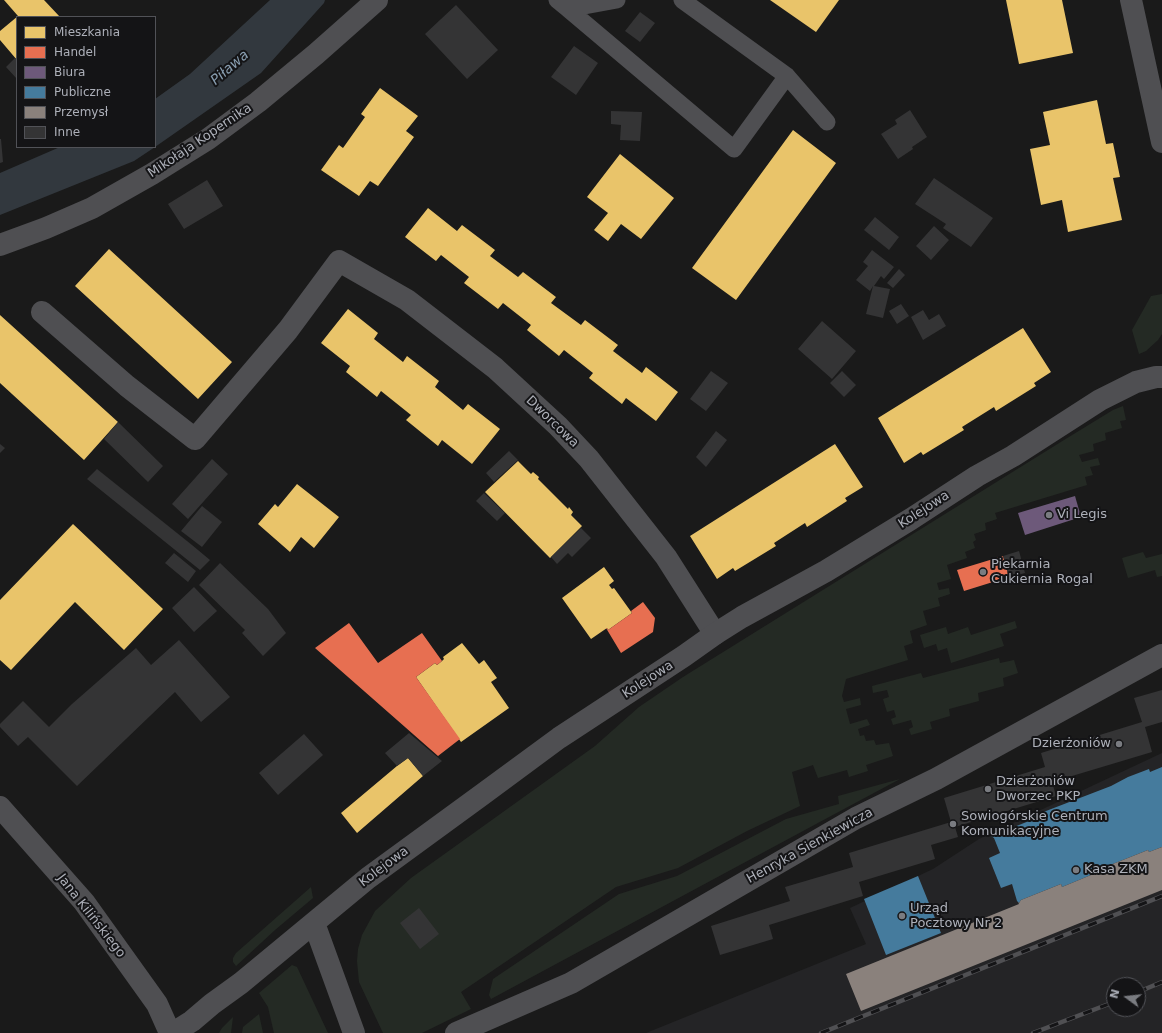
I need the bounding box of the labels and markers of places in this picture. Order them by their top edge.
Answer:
place label: Vi Legis [1057,507,1107,523]
marker: Vi Legis [1044,510,1054,520]
place label: Piekarnia Cukiernia Rogal [991,557,1093,588]
marker: Piekarnia Cukiernia Rogal [978,567,988,577]
place label: Dzierżoniów [1032,736,1111,752]
marker: Dzierżoniów [1114,739,1124,749]
place label: Dzierżoniów Dworzec PKP [996,774,1080,805]
marker: Dzierżoniów Dworzec PKP [983,784,993,794]
place label: Sowiogórskie Centrum Komunikacyjne [961,809,1108,840]
marker: Sowiogórskie Centrum Komunikacyjne [948,819,958,829]
place label: Kasa ZKM [1084,862,1148,878]
marker: Kasa ZKM [1071,865,1081,875]
place label: Urząd Pocztowy Nr 2 [910,901,1002,932]
marker: Urząd Pocztowy Nr 2 [897,911,907,921]

